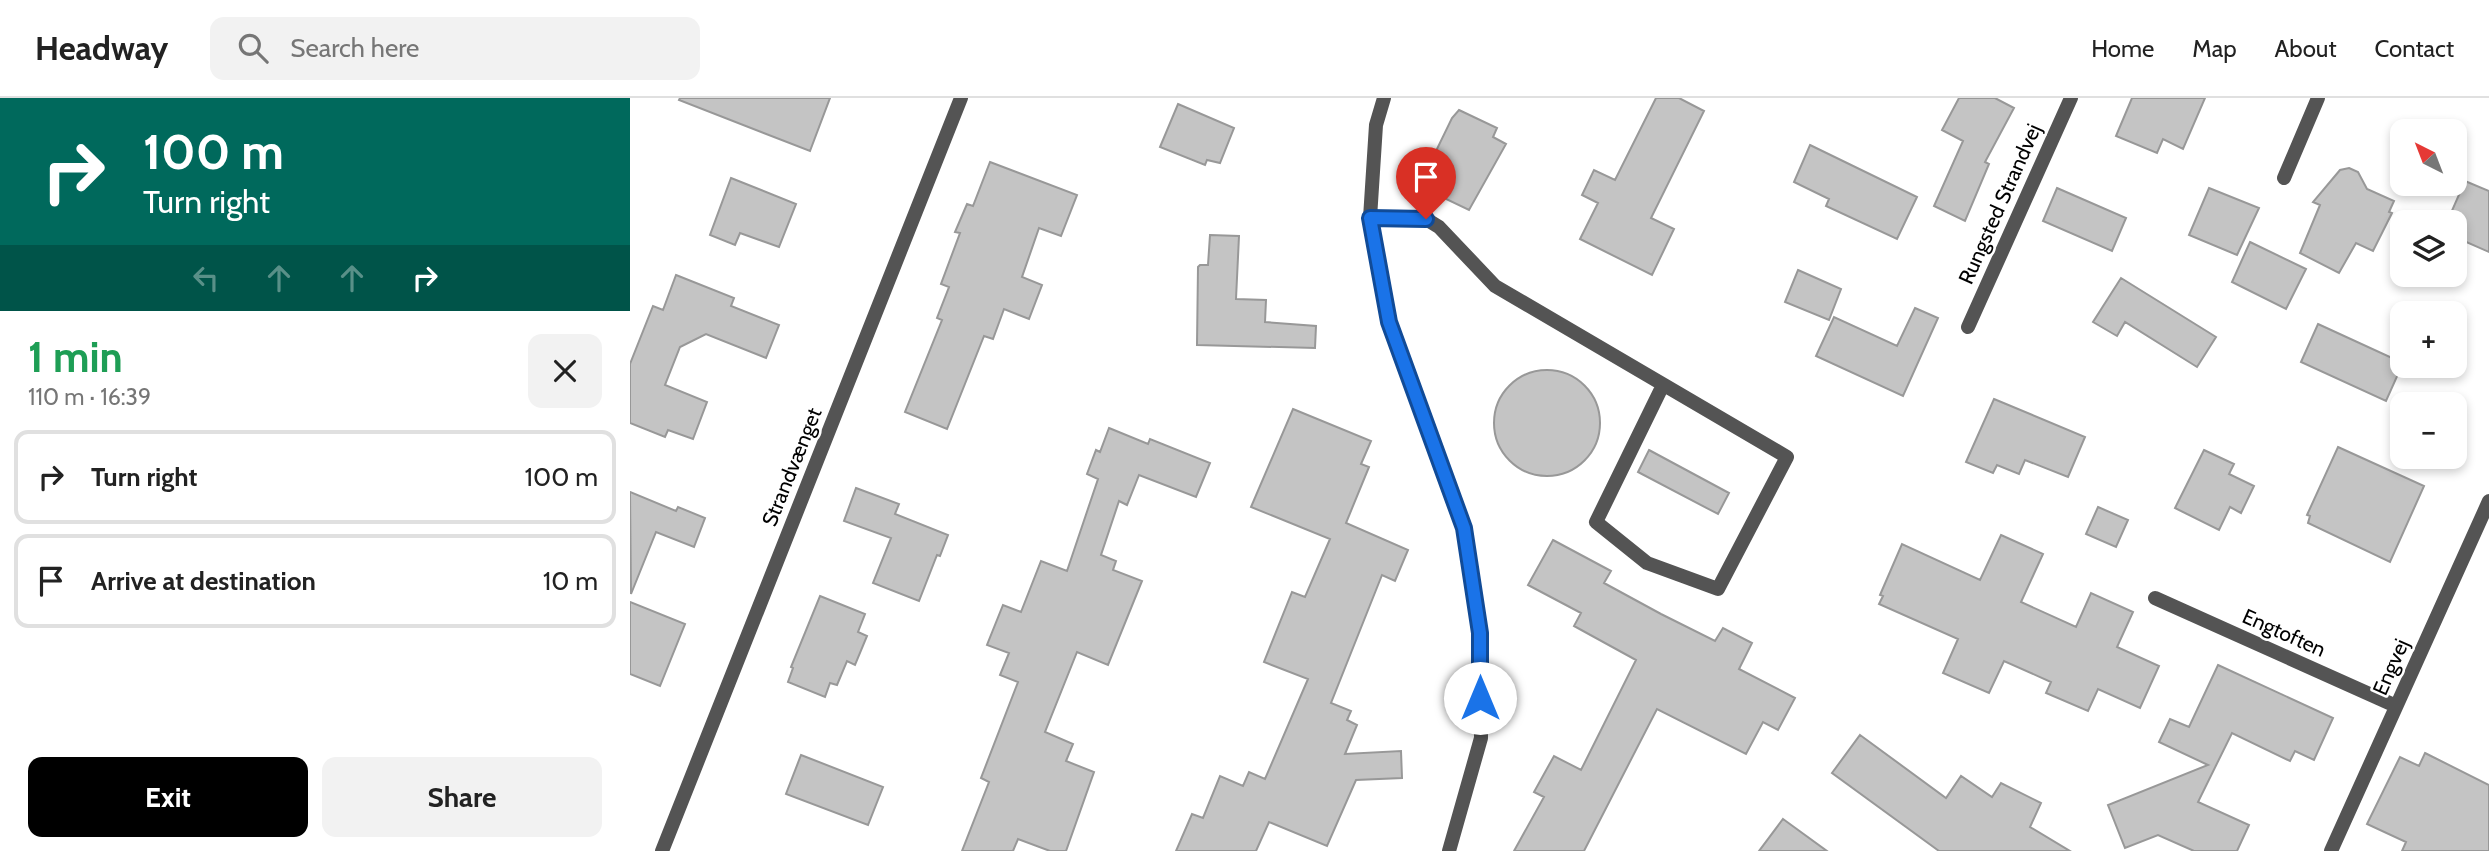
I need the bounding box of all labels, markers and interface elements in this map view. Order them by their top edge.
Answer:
search box [210,17,700,80]
text: Headway [35,28,168,68]
icon: search [234,29,272,67]
text: Search here [290,32,419,64]
text: Home [2091,34,2154,63]
text: Map [2192,34,2237,63]
text: About [2275,34,2337,63]
text: Contact [2375,34,2454,63]
north arrow [2390,119,2468,196]
map controls [2390,119,2467,469]
street label: Rungsted Strandvej [1953,120,2047,288]
text: 100 m [143,122,284,181]
icon: right [28,126,119,217]
pin [1396,147,1456,219]
icon: arrive [1407,158,1445,196]
text: Turn right [143,182,270,221]
button: layers [2390,210,2467,287]
icon: left [187,259,225,297]
icon: ahead [260,259,298,297]
icon: ahead [333,259,371,297]
icon: right [406,259,444,297]
button: + [2390,301,2467,378]
text: 1 min [28,331,123,383]
button: close [528,334,602,408]
text: 110 m · 16:39 [28,383,151,411]
button: − [2390,392,2467,469]
street label: Strandvænget [756,404,827,530]
icon: right [32,458,70,496]
text: Turn right [91,461,197,493]
text: 100 m [525,461,598,493]
icon: arrive [32,562,70,600]
text: Arrive at destination [91,565,316,597]
text: 10 m [543,565,598,597]
street label: Engtoften [2239,603,2330,662]
street label: Engvej [2367,635,2415,699]
position arrow [1443,661,1517,735]
button: Exit [28,757,308,837]
button: Share [322,757,602,837]

